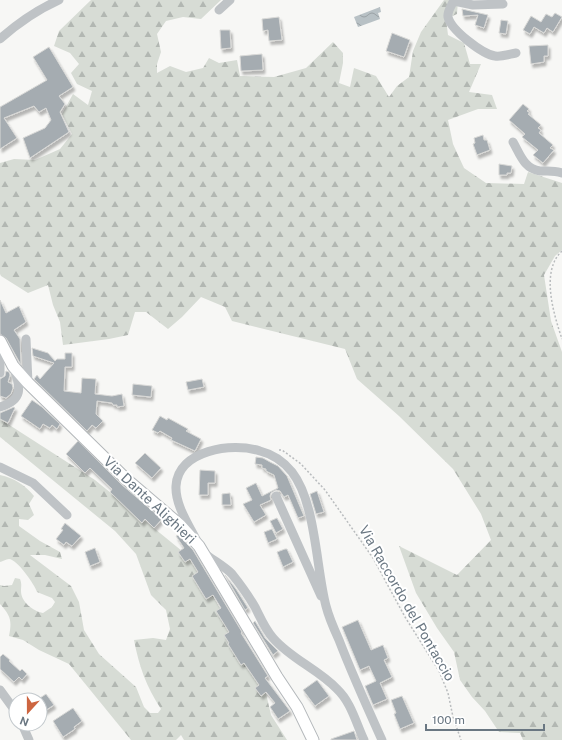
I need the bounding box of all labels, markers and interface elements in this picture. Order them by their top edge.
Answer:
street label: Via Dante Alighieri [101,453,199,547]
street label: Via Raccordo del Pontaccio [356,522,458,684]
north arrow [8,692,48,732]
scale bar [426,706,544,732]
text: 100 m [432,713,465,727]
text: N [18,714,31,728]

